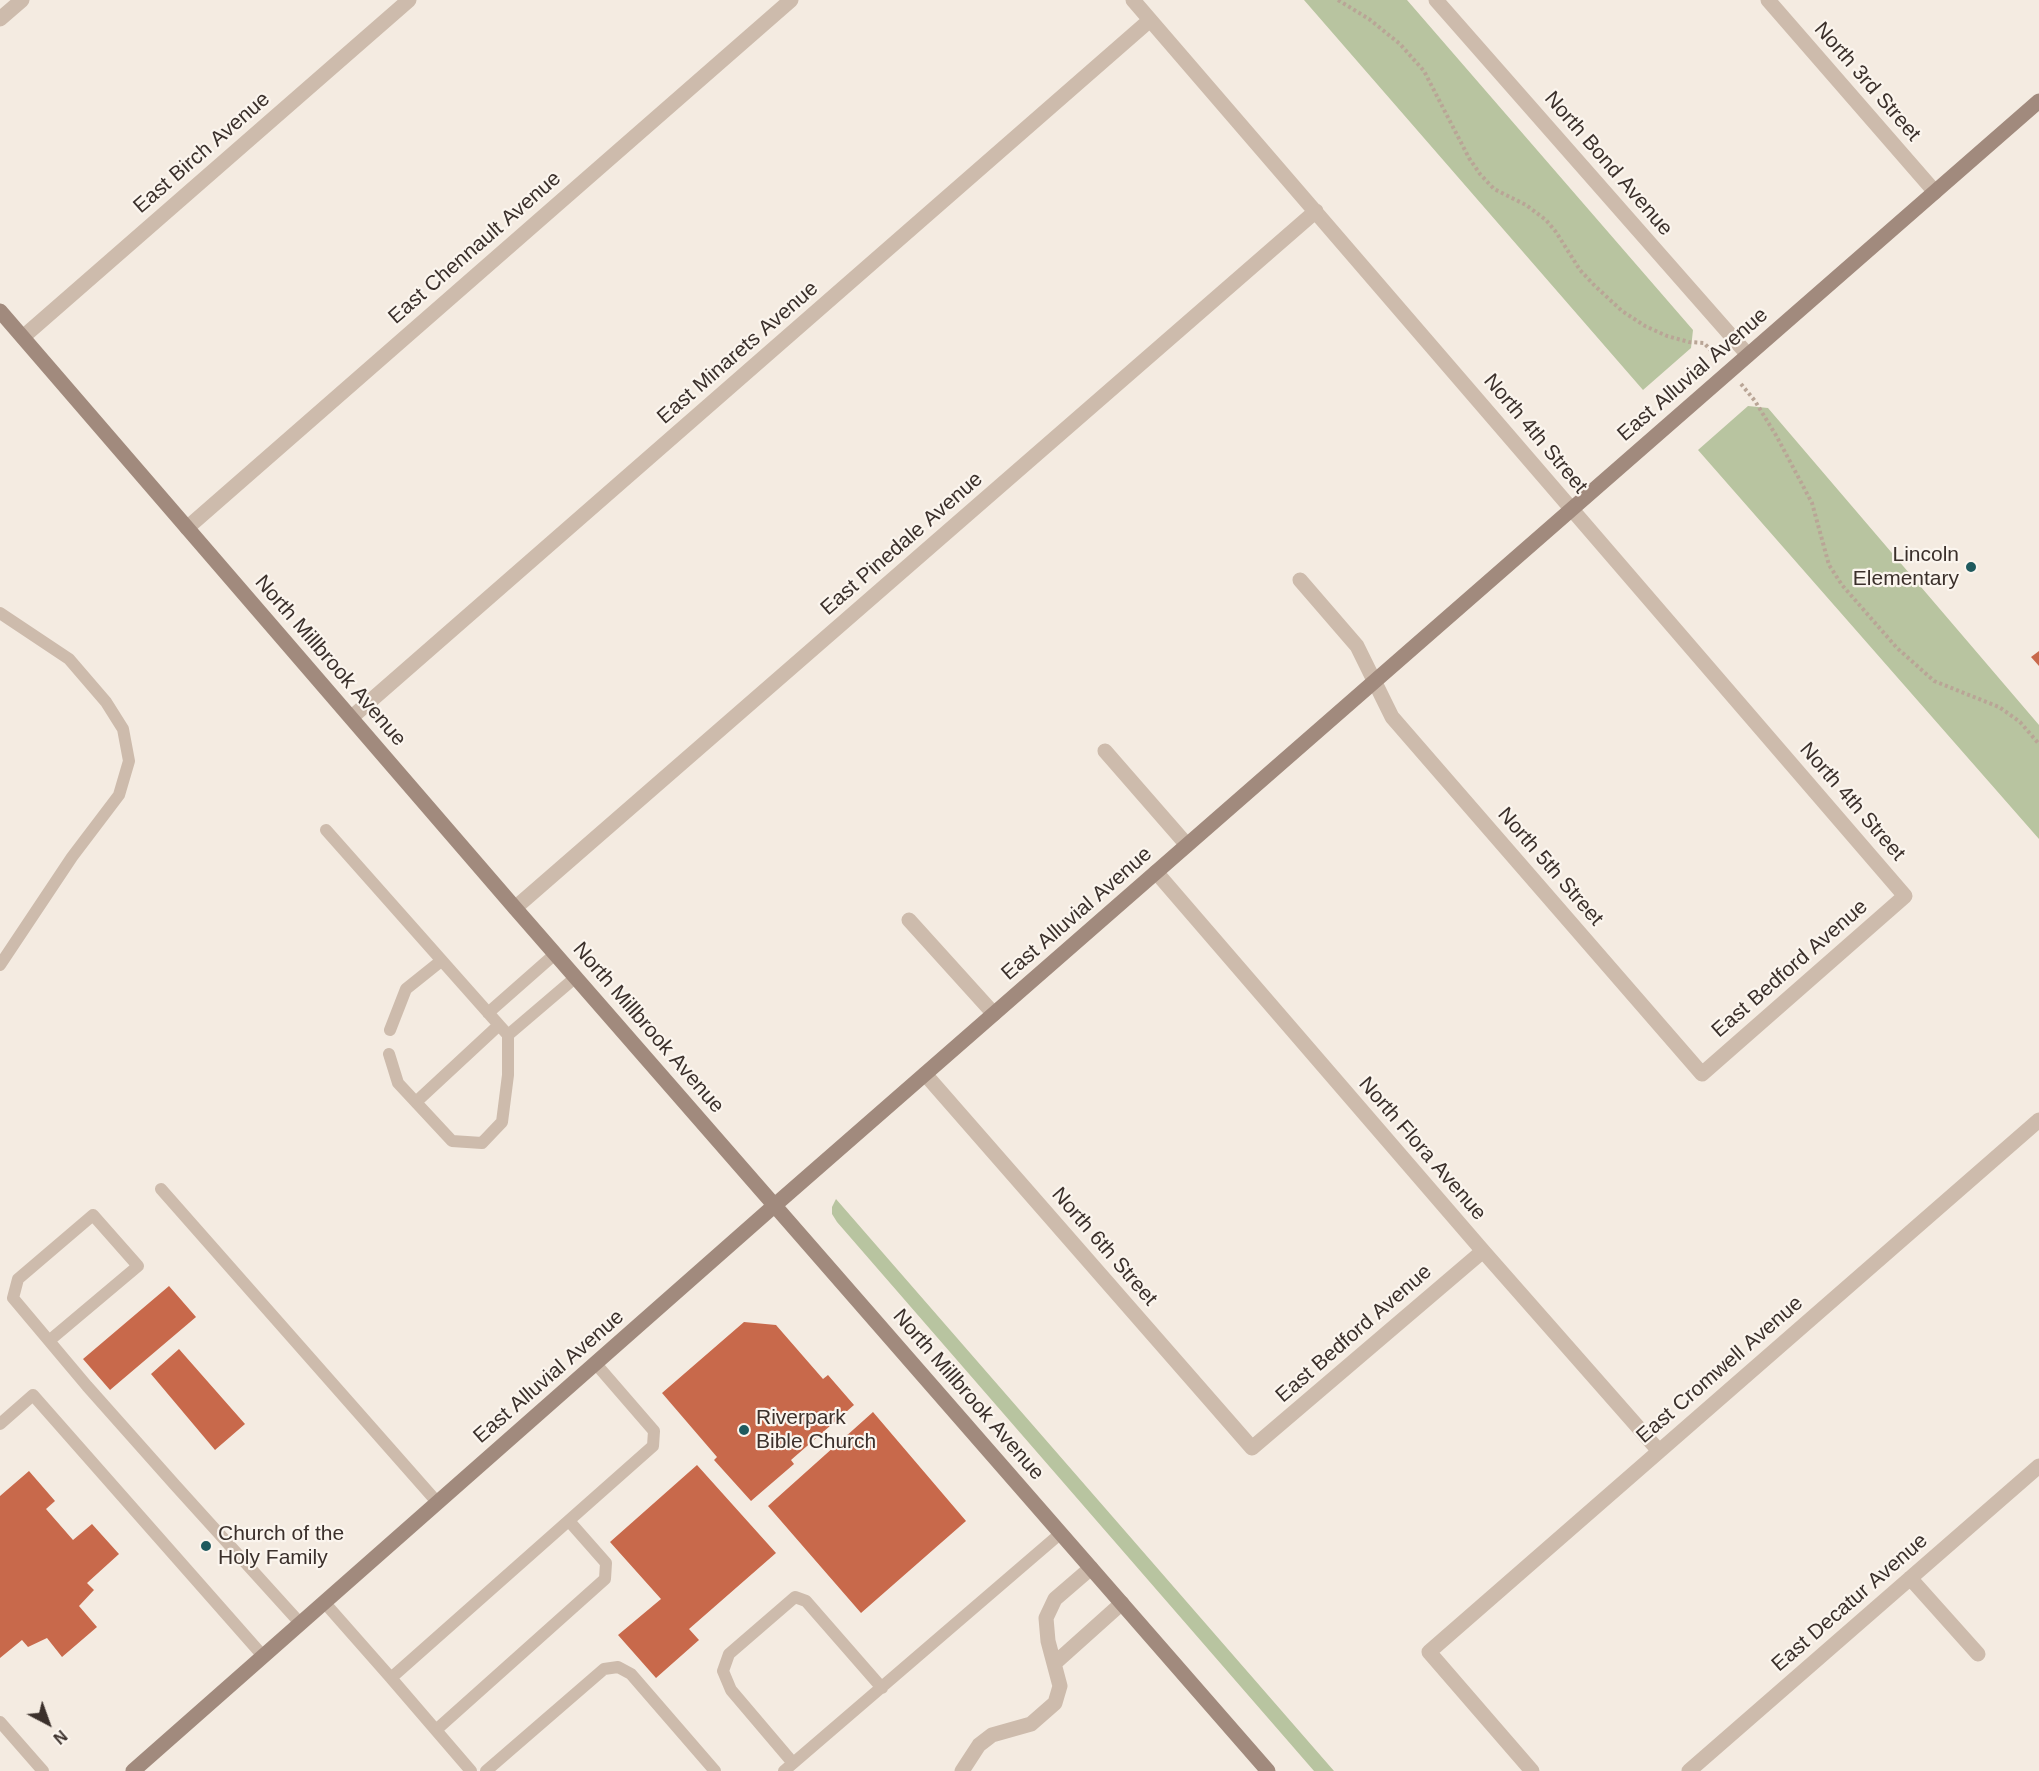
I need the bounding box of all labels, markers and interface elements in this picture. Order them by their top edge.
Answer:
street label: North 3rd Street [1808,17,1926,147]
street label: East Birch Avenue [129,87,275,219]
street label: North Bond Avenue [1538,87,1678,241]
street label: East Chennault Avenue [384,166,566,330]
street label: East Minarets Avenue [652,276,824,430]
street label: East Alluvial Avenue [1613,303,1773,447]
street label: North 4th Street [1478,369,1592,499]
street label: East Pinedale Avenue [816,467,988,621]
place label: Lincoln Elementary [1853,542,1959,592]
marker: Lincoln Elementary [1964,560,1978,574]
street label: North Millbrook Avenue [249,571,411,751]
street label: North 4th Street [1794,738,1910,866]
street label: North 5th Street [1492,803,1608,931]
street label: East Alluvial Avenue [997,842,1157,986]
street label: East Bedford Avenue [1707,895,1873,1043]
street label: North Millbrook Avenue [567,938,729,1118]
street label: North Flora Avenue [1353,1072,1491,1226]
street label: North 6th Street [1046,1183,1162,1311]
street label: East Bedford Avenue [1271,1260,1437,1408]
street label: East Cromwell Avenue [1632,1291,1808,1449]
street label: East Alluvial Avenue [469,1305,629,1449]
street label: North Millbrook Avenue [887,1305,1049,1485]
place label: Riverpark Bible Church [756,1405,876,1455]
marker: Riverpark Bible Church [737,1423,751,1437]
place label: Church of the Holy Family [218,1521,344,1571]
street label: East Decatur Avenue [1767,1529,1933,1677]
marker: Church of the Holy Family [199,1539,213,1553]
north arrow [18,1693,78,1753]
text: N [50,1727,70,1747]

